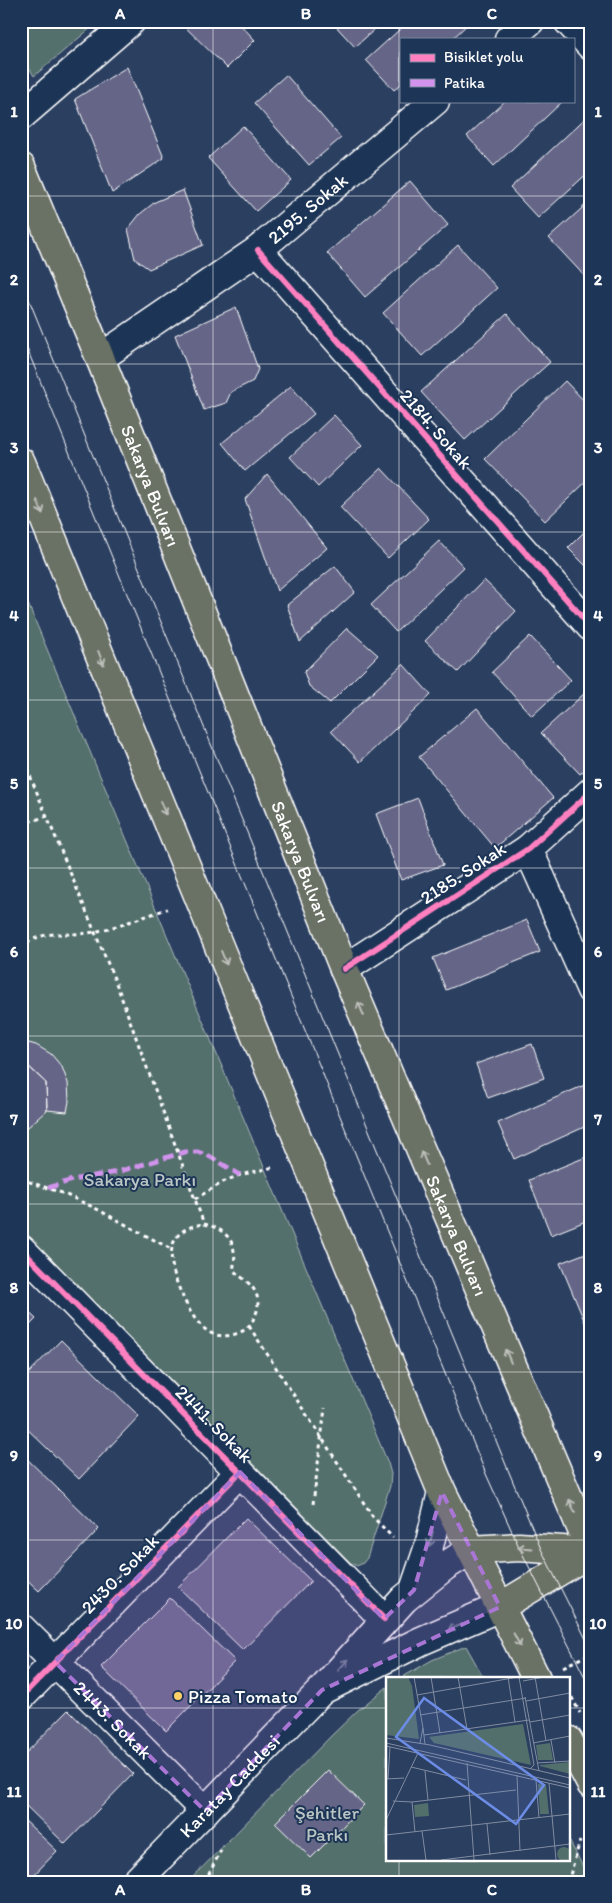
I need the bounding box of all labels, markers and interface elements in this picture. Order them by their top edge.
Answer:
text: A [114,4,126,23]
text: B [301,4,312,23]
text: C [487,4,498,23]
legend [400,38,574,102]
text: Bisiklet yolu [444,48,523,66]
text: Patika [444,74,485,92]
text: 1 [10,102,18,121]
text: 1 [594,102,602,121]
street label: 2195. Sokak [263,168,352,248]
text: 2 [10,270,19,289]
text: 2 [594,270,603,289]
street label: 2184. Sokak [395,384,477,474]
street label: Sakarya Bulvarı [116,421,186,550]
text: 3 [10,438,19,457]
text: 3 [594,438,603,457]
one-way arrow [35,499,45,514]
text: 4 [9,606,19,625]
text: 4 [593,606,603,625]
one-way arrow [98,650,107,665]
text: 5 [10,774,19,793]
text: 5 [594,774,603,793]
street label: Sakarya Bulvarı [267,798,336,926]
one-way arrow [158,800,168,815]
street label: 2185. Sokak [416,837,510,909]
text: 6 [10,942,19,961]
text: 6 [594,942,603,961]
one-way arrow [220,950,230,965]
one-way arrow [355,1002,365,1017]
text: 7 [9,1110,18,1129]
text: 7 [593,1110,602,1129]
one-way arrow [419,1151,428,1166]
park label: Sakarya Parkı [84,1168,196,1191]
street label: Sakarya Bulvarı [421,1172,493,1299]
text: 8 [10,1278,19,1297]
text: 8 [594,1278,603,1297]
one-way arrow [503,1349,513,1364]
street label: 2441. Sokak [171,1381,258,1468]
text: 9 [10,1446,18,1465]
text: 9 [594,1446,602,1465]
one-way arrow [566,1499,576,1514]
street label: 2430. Sokak [76,1529,164,1619]
one-way arrow [425,1531,435,1547]
one-way arrow [517,1543,533,1552]
text: 10 [5,1614,23,1633]
text: 10 [589,1614,607,1633]
one-way arrow [448,1622,463,1632]
one-way arrow [513,1632,522,1647]
one-way arrow [337,1659,349,1672]
street label: 2443. Sokak [69,1676,157,1764]
inset map [386,1677,570,1860]
place label: Pizza Tomato [188,1685,298,1708]
marker: Pizza Tomato [172,1690,184,1702]
street label: Karatay Caddesi [174,1729,284,1842]
text: 11 [7,1782,22,1801]
text: 11 [591,1782,606,1801]
park label: Şehitler Parkı [295,1801,359,1846]
text: A [114,1880,126,1899]
text: B [301,1880,312,1899]
text: C [487,1880,498,1899]

